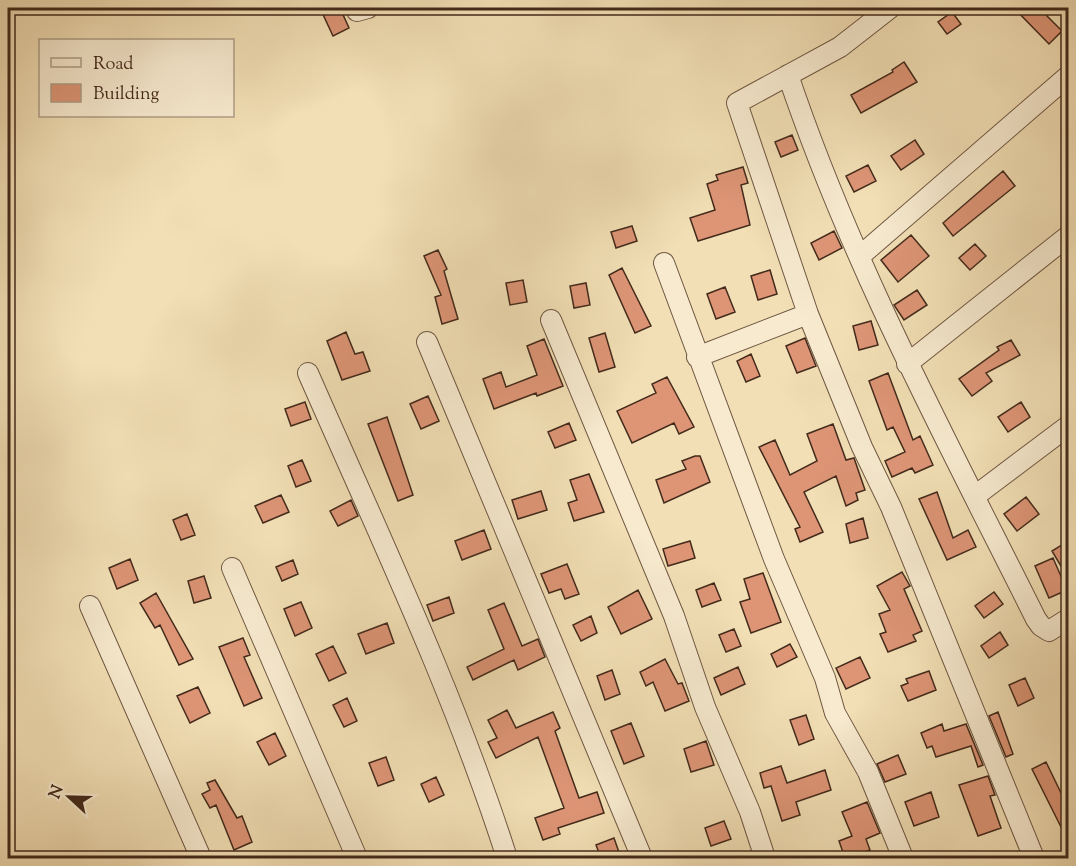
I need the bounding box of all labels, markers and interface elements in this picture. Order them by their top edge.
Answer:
legend [39,39,234,117]
text: Road [93,52,133,78]
text: Building [93,82,159,108]
north arrow [39,767,99,827]
text: N [44,782,71,803]

